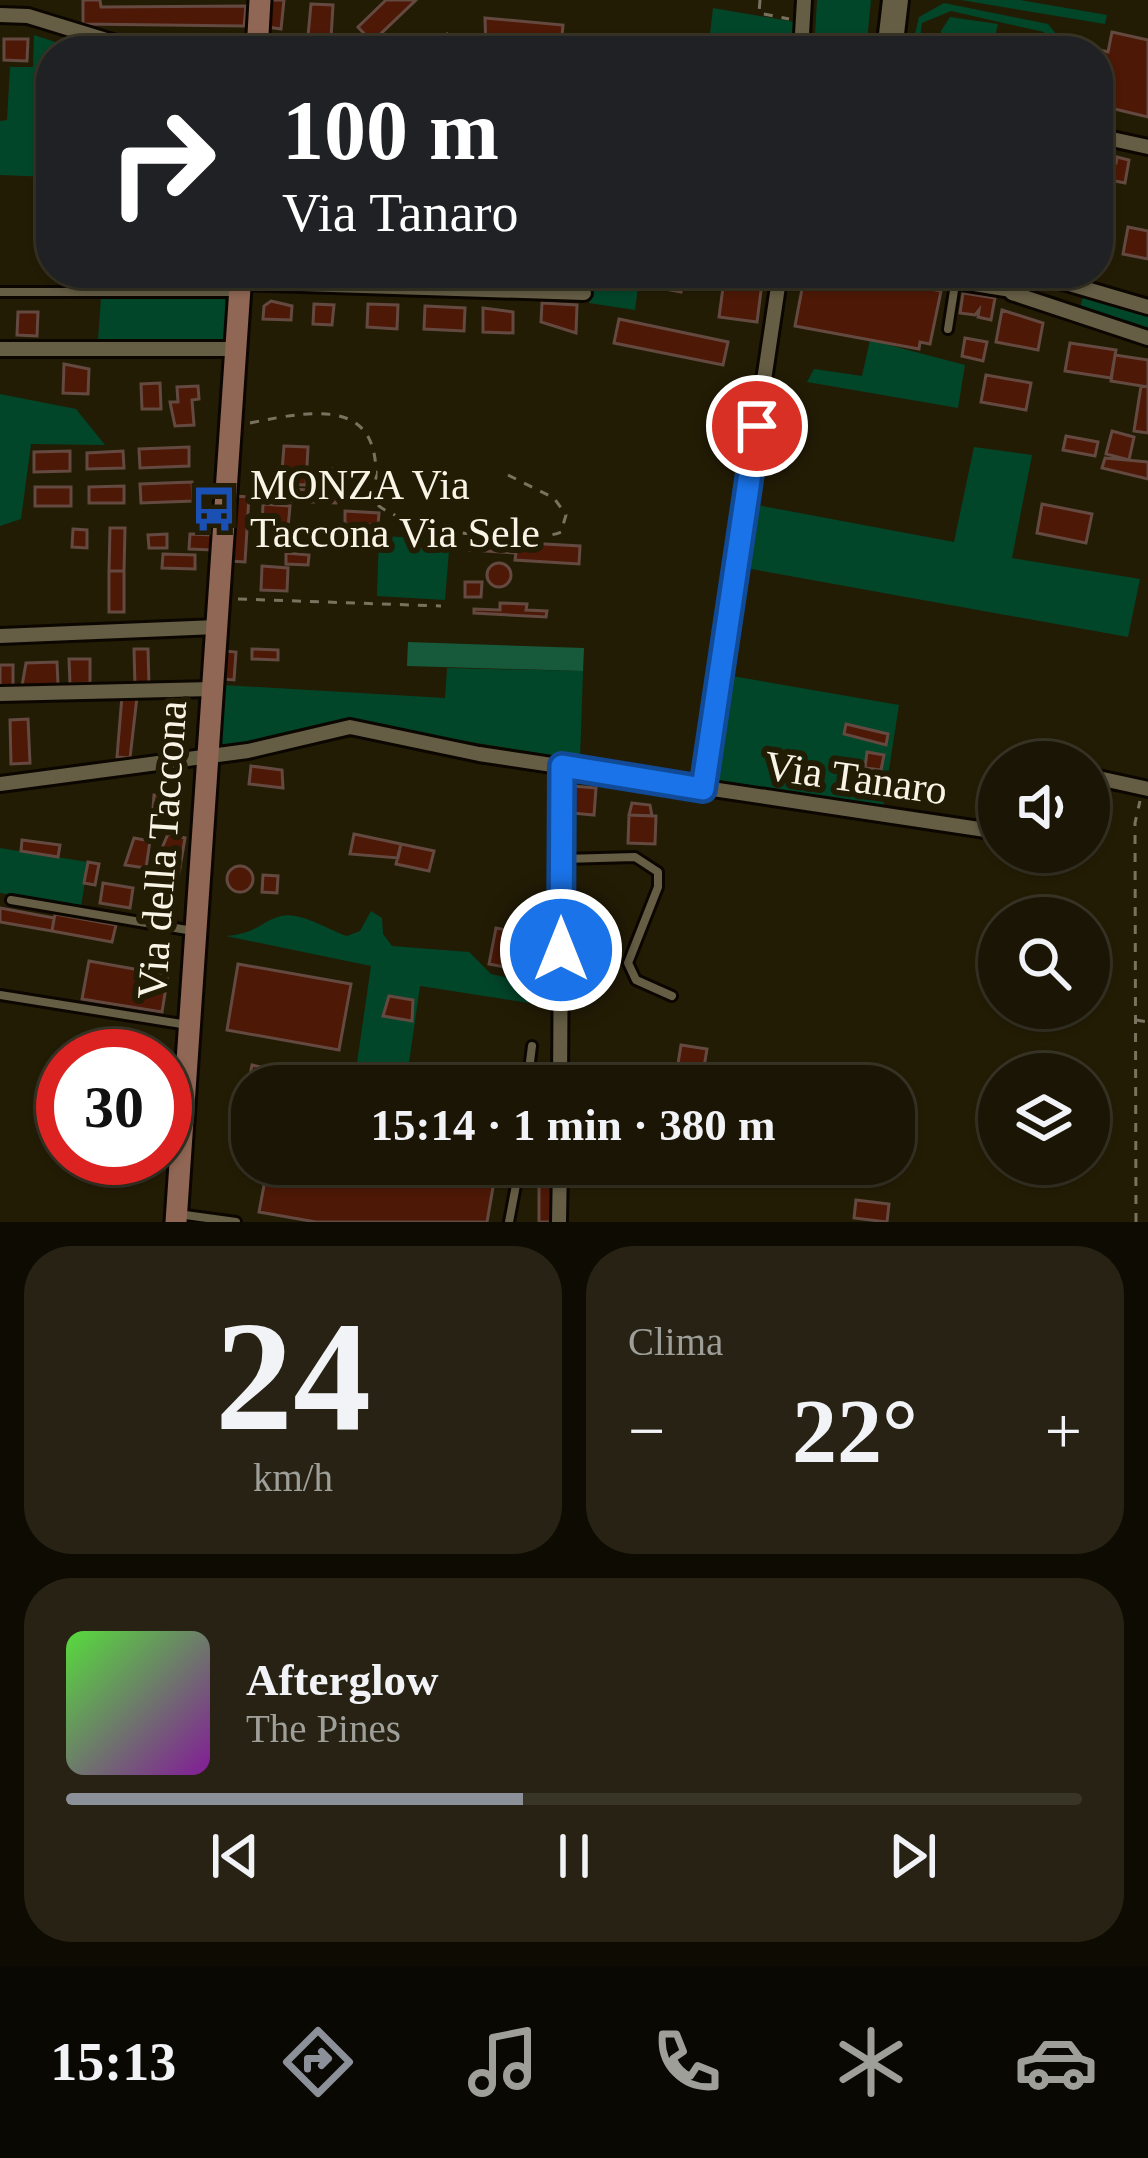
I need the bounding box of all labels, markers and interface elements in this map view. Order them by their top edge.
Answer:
icon: right [84,84,240,240]
text: 100 m [282,84,499,177]
text: Via Tanaro [282,183,518,243]
pin [706,375,808,477]
icon: arrive [724,393,790,459]
place label: MONZA Via Taccona Via Sele [250,462,540,556]
bus stop icon: MONZA Via Taccona Via Sele [189,484,239,534]
street label: Via della Taccona [129,699,195,1001]
map controls [978,741,1110,1185]
button: sound [978,741,1110,873]
street label: Via Tanaro [762,742,950,814]
position arrow [498,887,624,1013]
button: search [978,897,1110,1029]
speed limit sign: 30 [36,1029,192,1185]
button: layers [978,1053,1110,1185]
text: 15:14 · 1 min · 380 m [371,1100,776,1150]
text: 24 [215,1290,371,1463]
text: Clima [628,1320,723,1363]
text: 22° [792,1382,918,1481]
text: − [628,1394,665,1467]
text: + [1045,1394,1082,1467]
text: km/h [253,1456,333,1499]
text: Afterglow [246,1655,438,1705]
text: The Pines [246,1707,401,1750]
icon: previous [202,1823,268,1889]
icon: pause [541,1823,607,1889]
icon: next [880,1823,946,1889]
icon: directions [276,2020,360,2104]
icon: music [461,2020,545,2104]
icon: phone [645,2020,729,2104]
icon: climate [829,2020,913,2104]
icon: car [1014,2020,1098,2104]
text: 15:13 [50,2032,176,2092]

